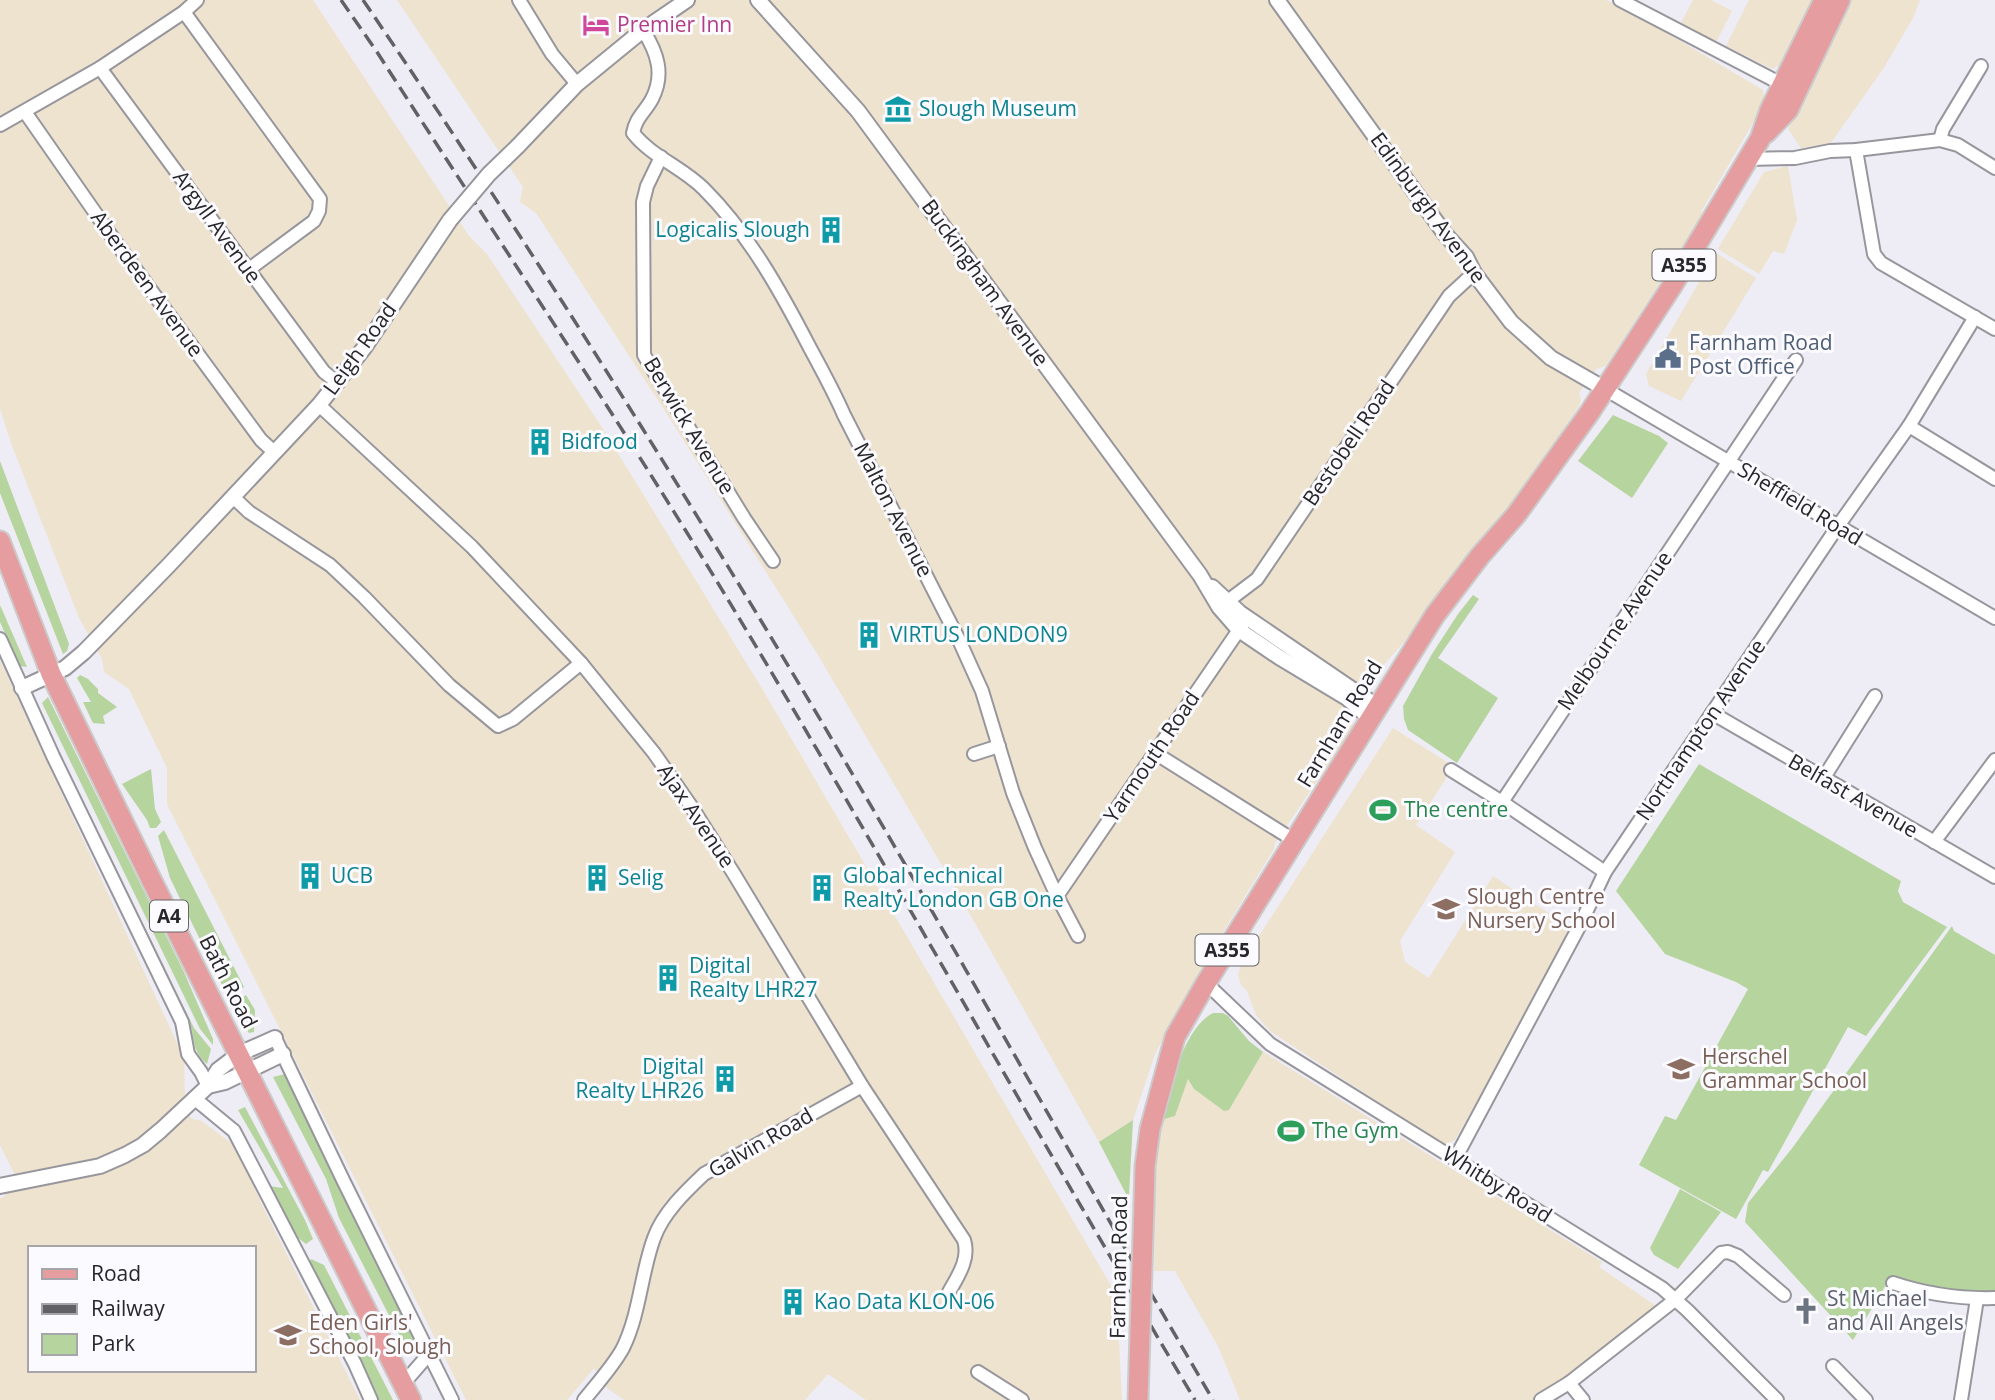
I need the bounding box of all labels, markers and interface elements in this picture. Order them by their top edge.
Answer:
hotel icon: Premier Inn [581,10,611,40]
place label: Premier Inn [617,10,732,38]
museum icon: Slough Museum [883,94,913,124]
place label: Slough Museum [919,94,1077,122]
street label: Edinburgh Avenue [1365,126,1493,288]
street label: Argyll Avenue [167,164,268,288]
street label: Buckingham Avenue [916,193,1056,371]
street label: Aberdeen Avenue [85,205,210,362]
place label: Logicalis Slough [655,215,810,243]
building icon: Logicalis Slough [816,215,846,245]
road number: A355 [1652,249,1716,280]
street label: Leigh Road [316,297,402,400]
place label: Farnham Road Post Office [1689,328,1833,380]
public building icon: Farnham Road Post Office [1653,340,1683,370]
street label: Berwick Avenue [638,352,742,499]
street label: Bestobell Road [1296,374,1401,511]
building icon: Bidfood [525,427,555,457]
place label: Bidfood [561,427,638,455]
street label: Malton Avenue [848,438,940,582]
street label: Sheffield Road [1733,455,1868,551]
street label: Melbourne Avenue [1551,545,1678,715]
building icon: VIRTUS LONDON9 [854,620,884,650]
place label: VIRTUS LONDON9 [890,620,1068,648]
street label: Northampton Avenue [1629,633,1771,826]
street label: Farnham Road [1290,655,1388,792]
street label: Yarmouth Road [1097,685,1206,828]
street label: Belfast Avenue [1784,747,1923,844]
street label: Ajax Avenue [652,758,742,873]
sports icon: The centre [1368,795,1398,825]
place label: The centre [1404,795,1508,823]
building icon: UCB [295,861,325,891]
place label: UCB [331,861,373,889]
place label: Global Technical Realty London GB One [843,861,1064,913]
building icon: Selig [582,863,612,893]
place label: Selig [618,863,663,891]
building icon: Global Technical Realty London GB One [807,873,837,903]
place label: Slough Centre Nursery School [1467,882,1616,934]
school or university icon: Slough Centre Nursery School [1431,894,1461,924]
road number: A4 [150,900,188,932]
street label: Bath Road [193,930,264,1033]
road number: A355 [1196,934,1258,966]
place label: Digital Realty LHR27 [689,951,818,1003]
building icon: Digital Realty LHR27 [653,963,683,993]
place label: Herschel Grammar School [1702,1042,1867,1094]
place label: Digital Realty LHR26 [575,1052,704,1104]
school or university icon: Herschel Grammar School [1666,1054,1696,1084]
building icon: Digital Realty LHR26 [710,1064,740,1094]
street label: Galvin Road [703,1101,818,1183]
sports icon: The Gym [1276,1116,1306,1146]
place label: The Gym [1312,1116,1399,1144]
street label: Whitby Road [1438,1139,1558,1229]
street label: Farnham Road [1103,1195,1133,1339]
legend [28,1246,256,1372]
text: Road [91,1259,141,1287]
place label: St Michael and All Angels [1827,1284,1964,1336]
building icon: Kao Data KLON-06 [778,1287,808,1317]
place label: Kao Data KLON-06 [814,1287,995,1315]
text: Railway [91,1294,165,1322]
church icon: St Michael and All Angels [1791,1296,1821,1326]
place label: Eden Girls' School, Slough [309,1308,452,1360]
school or university icon: Eden Girls' School, Slough [273,1320,303,1350]
text: Park [91,1329,135,1357]

